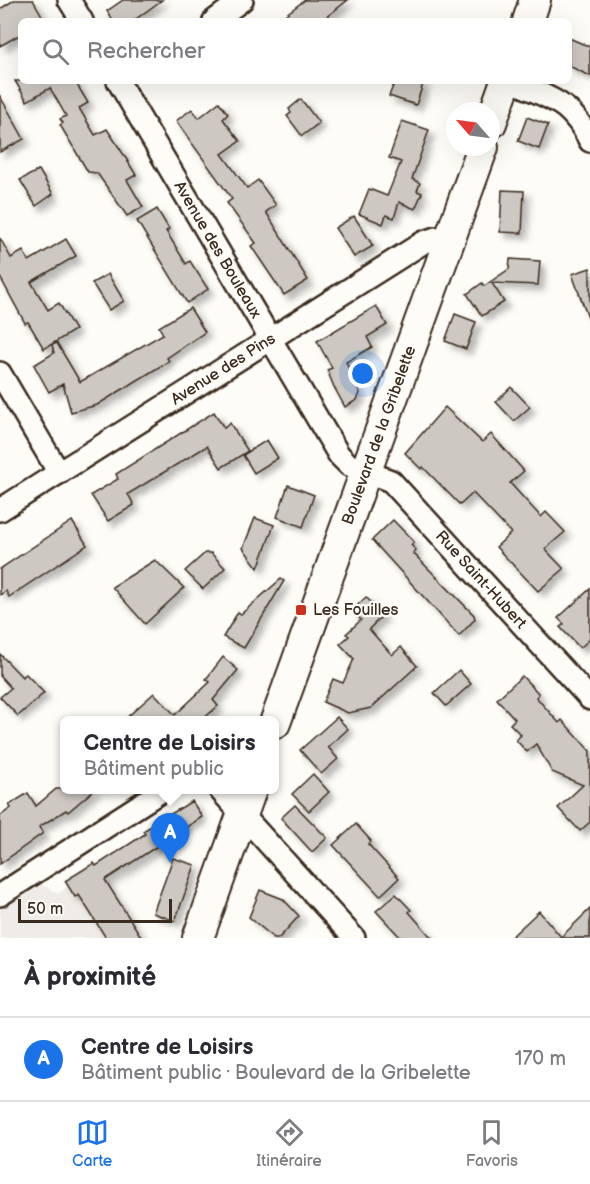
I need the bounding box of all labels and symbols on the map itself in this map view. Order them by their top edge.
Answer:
north arrow [446,102,500,156]
street label: Avenue des Bouleaux [170,178,266,322]
street label: Avenue des Pins [167,329,279,409]
street label: Boulevard de la Gribelette [338,343,420,527]
your location [348,359,377,388]
street label: Rue Saint-Hubert [431,527,531,633]
place label: Les Fouilles [313,601,399,620]
marker: Les Fouilles [294,603,308,617]
pin: A [150,814,190,863]
scale bar [18,896,172,924]

